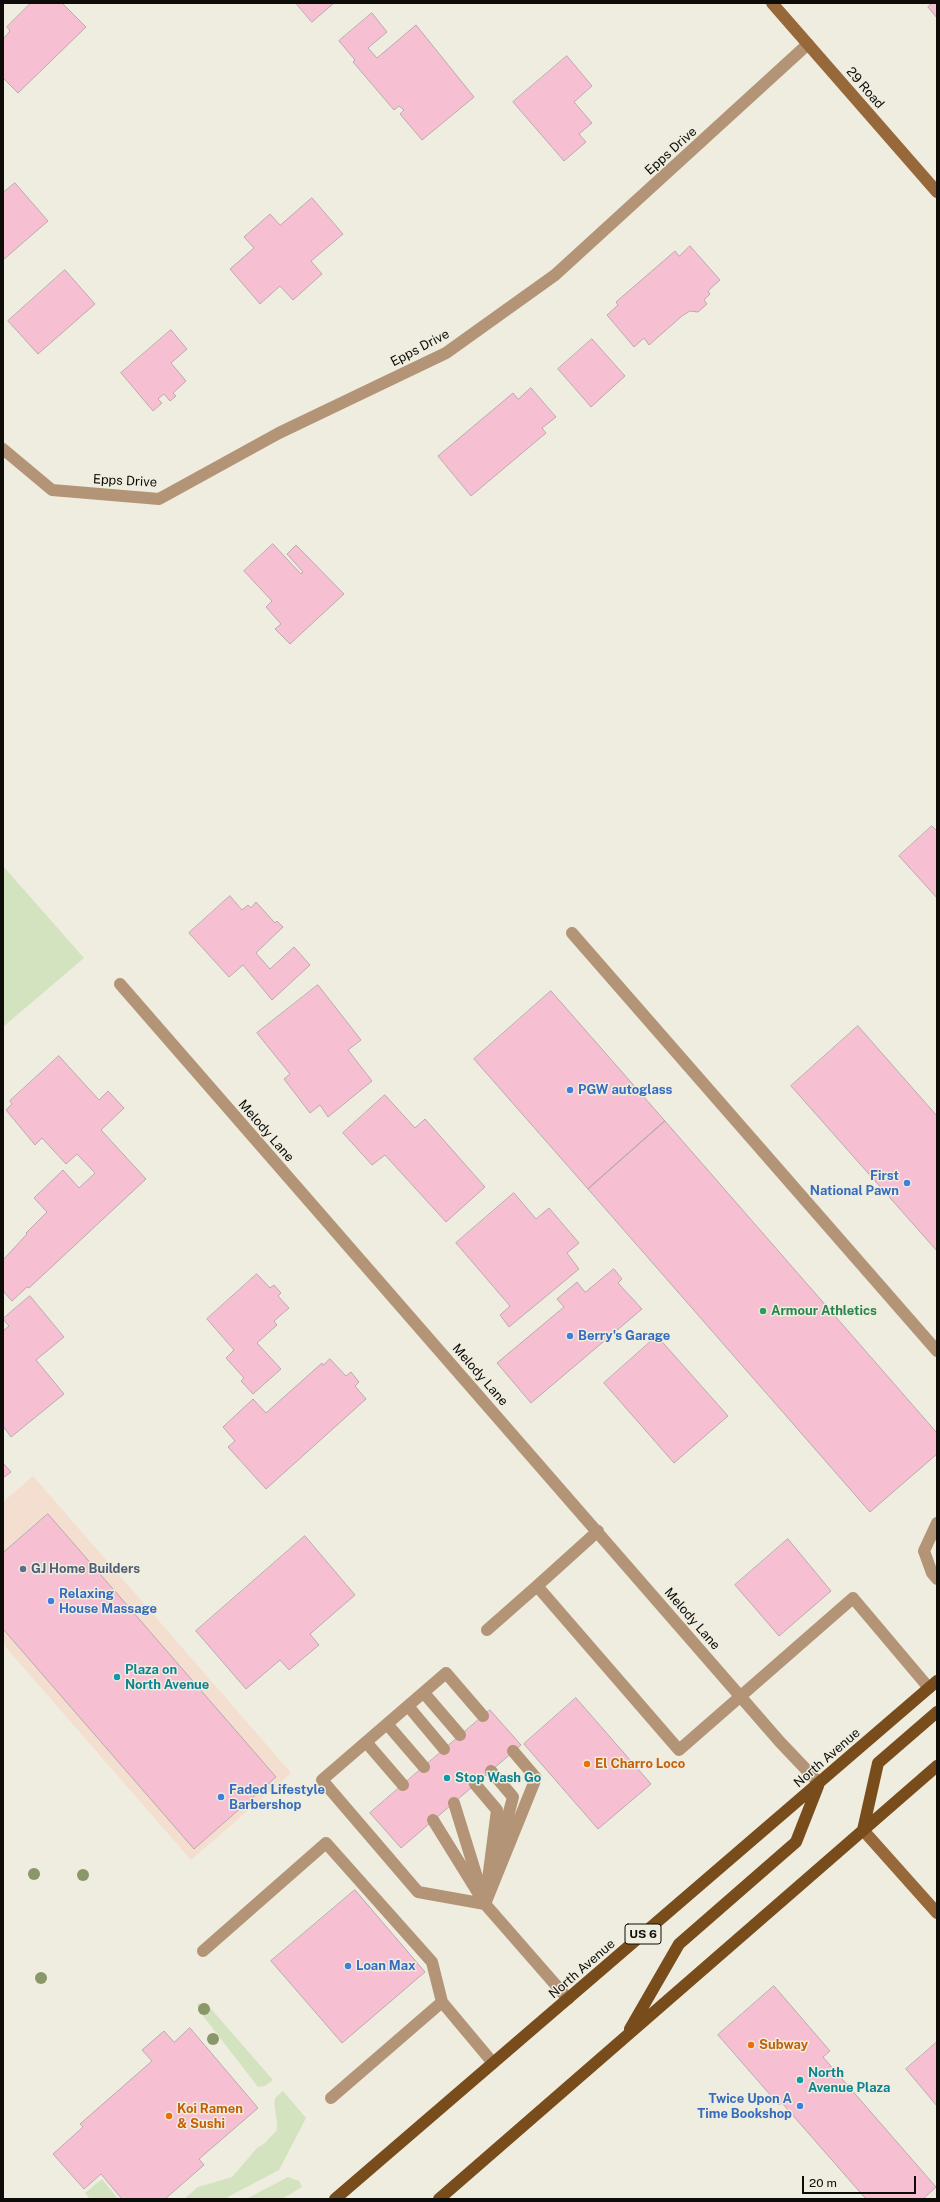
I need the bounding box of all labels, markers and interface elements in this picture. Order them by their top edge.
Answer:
street label: 29 Road [843,64,887,112]
street label: Epps Drive [642,124,700,178]
street label: Epps Drive [388,326,452,370]
street label: Epps Drive [93,472,157,490]
place label: PGW autoglass [578,1082,672,1098]
marker: PGW autoglass [565,1085,575,1095]
street label: Melody Lane [235,1097,297,1165]
place label: First National Pawn [810,1168,899,1199]
marker: First National Pawn [902,1178,912,1188]
place label: Armour Athletics [771,1303,877,1319]
marker: Armour Athletics [758,1306,768,1316]
place label: Berry's Garage [578,1328,670,1344]
marker: Berry's Garage [565,1331,575,1341]
street label: Melody Lane [449,1341,511,1409]
place label: GJ Home Builders [31,1561,140,1577]
marker: GJ Home Builders [18,1564,28,1574]
street label: Melody Lane [661,1585,723,1653]
place label: Relaxing House Massage [59,1586,157,1617]
marker: Relaxing House Massage [46,1596,56,1606]
place label: Plaza on North Avenue [125,1662,209,1693]
marker: Plaza on North Avenue [112,1672,122,1682]
street label: North Avenue [791,1725,863,1791]
place label: El Charro Loco [595,1756,685,1772]
marker: El Charro Loco [582,1759,592,1769]
place label: Stop Wash Go [455,1770,541,1786]
marker: Stop Wash Go [442,1773,452,1783]
place label: Faded Lifestyle Barbershop [229,1782,325,1813]
marker: Faded Lifestyle Barbershop [216,1792,226,1802]
road number: US 6 [625,1924,661,1944]
street label: North Avenue [546,1936,618,2002]
place label: Loan Max [356,1958,416,1974]
marker: Loan Max [343,1961,353,1971]
place label: Subway [759,2037,808,2053]
marker: Subway [746,2040,756,2050]
place label: North Avenue Plaza [808,2065,890,2096]
marker: North Avenue Plaza [795,2075,805,2085]
place label: Twice Upon A Time Bookshop [697,2091,792,2122]
place label: Koi Ramen & Sushi [177,2101,243,2132]
marker: Twice Upon A Time Bookshop [795,2101,805,2111]
marker: Koi Ramen & Sushi [164,2111,174,2121]
scale bar [804,2168,918,2194]
text: 20 m [809,2176,837,2190]

